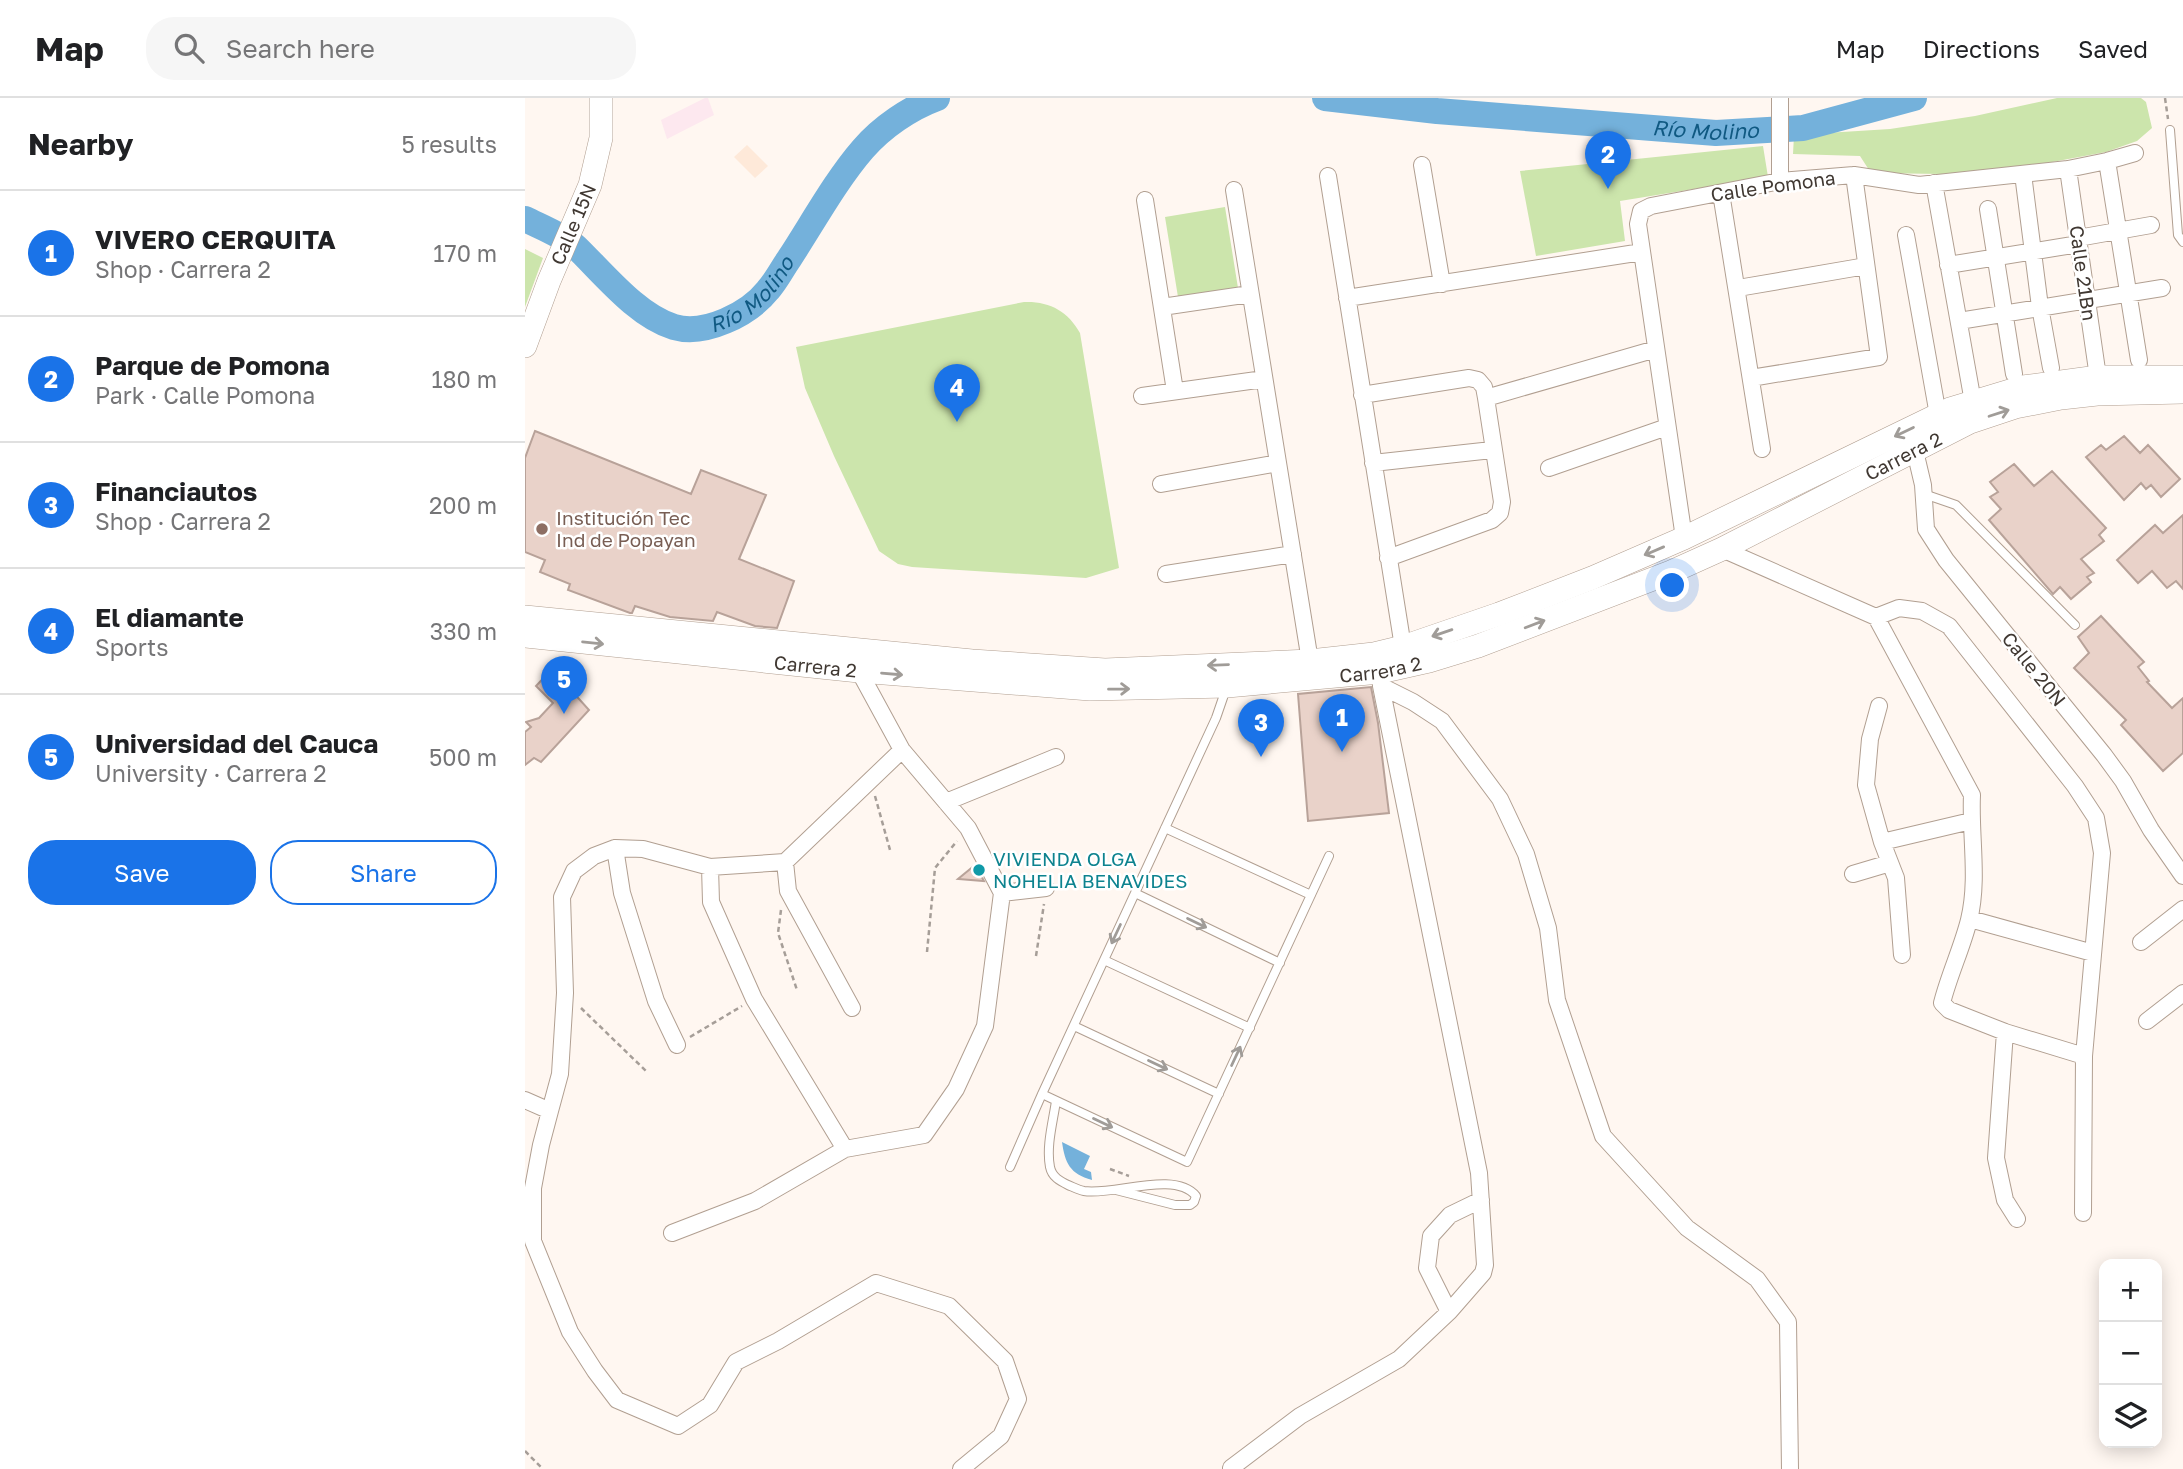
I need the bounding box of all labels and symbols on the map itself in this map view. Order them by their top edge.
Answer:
water label: Río Molino [1651,114,1761,145]
pin: 2 [1585,131,1631,189]
street label: Calle Pomona [1709,165,1837,206]
street label: Calle 15N [545,180,600,268]
street label: Calle 21Bn [2065,224,2102,322]
water label: Río Molino [706,250,800,338]
pin: 4 [934,364,980,422]
one-way arrow [1988,405,2010,418]
one-way arrow [1894,426,1915,439]
street label: Carrera 2 [1861,427,1945,485]
place label: Institución Tec Ind de Popayan [556,506,696,551]
marker: Institución Tec Ind de Popayan [534,521,550,537]
one-way arrow [1644,545,1665,558]
your location [1655,568,1689,602]
one-way arrow [1523,617,1545,630]
one-way arrow [1431,627,1453,640]
street label: Calle 20N [1998,627,2071,710]
one-way arrow [581,637,604,650]
street label: Carrera 2 [773,650,858,682]
street label: Carrera 2 [1338,651,1424,687]
pin: 5 [541,656,587,714]
one-way arrow [1207,659,1230,672]
one-way arrow [881,668,903,681]
one-way arrow [1107,682,1130,695]
pin: 1 [1319,694,1365,752]
pin: 3 [1238,699,1284,757]
place label: VIVIENDA OLGA NOHELIA BENAVIDES [993,847,1187,892]
marker: VIVIENDA OLGA NOHELIA BENAVIDES [971,862,987,878]
one-way arrow [1186,917,1207,930]
one-way arrow [1109,923,1122,944]
one-way arrow [1230,1046,1244,1067]
one-way arrow [1147,1059,1168,1072]
one-way arrow [1093,1118,1114,1131]

